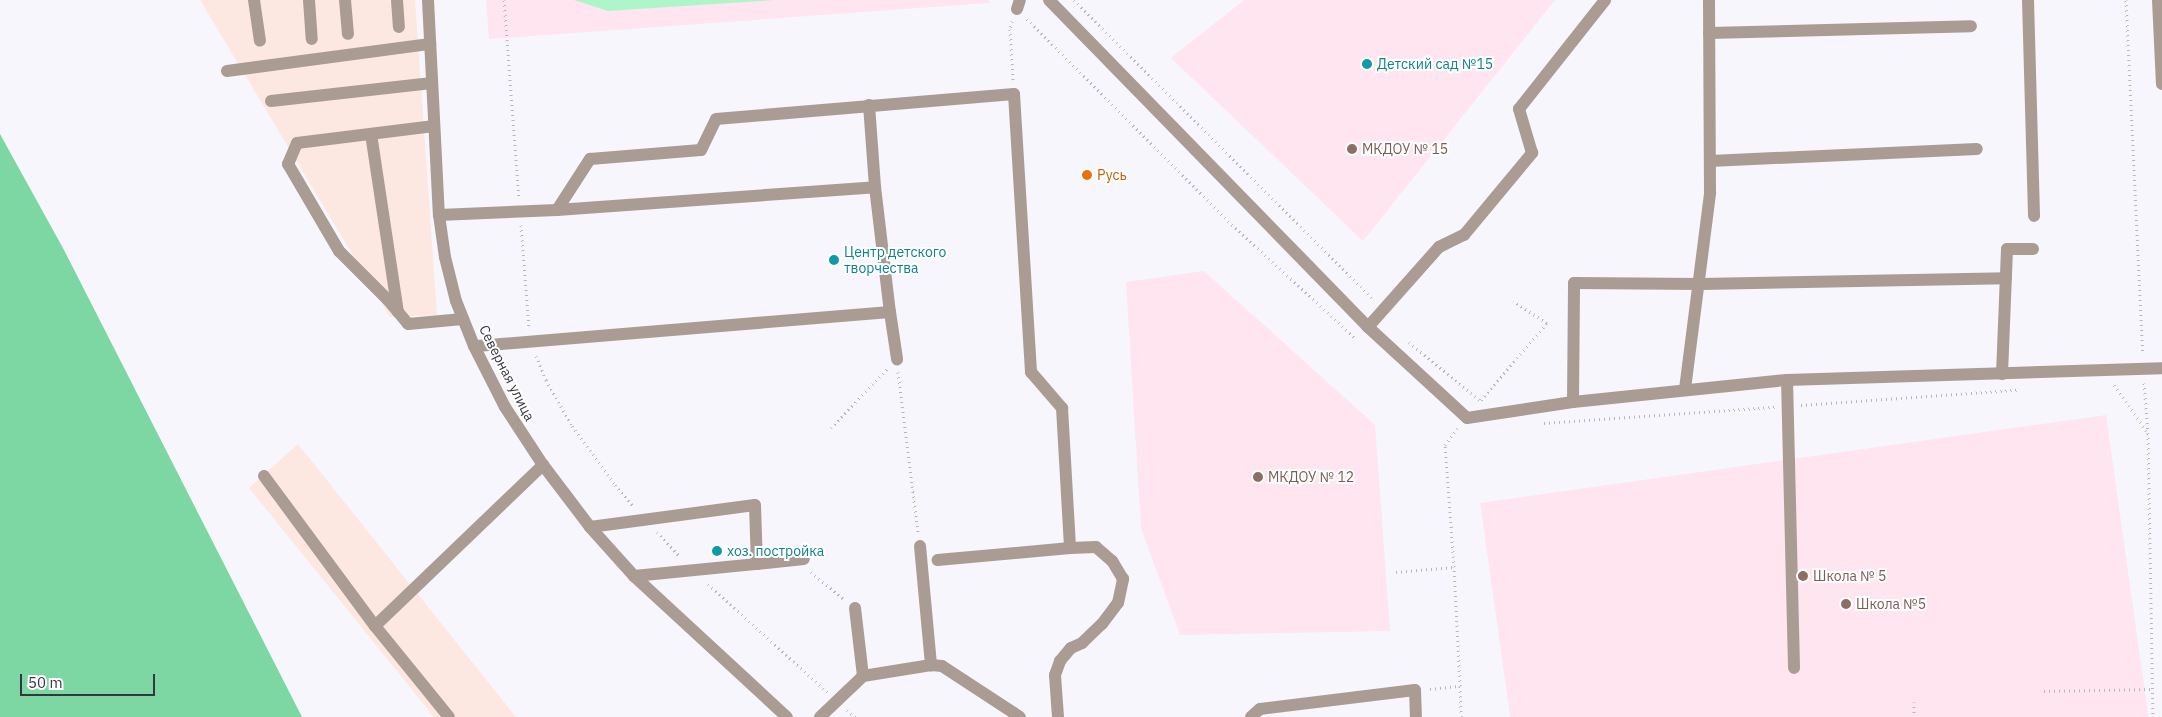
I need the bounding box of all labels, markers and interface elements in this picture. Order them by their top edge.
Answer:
place label: Детский сад №15 [1377,56,1493,72]
marker: Детский сад №15 [1361,58,1373,70]
place label: МКДОУ № 15 [1362,141,1448,157]
marker: МКДОУ № 15 [1346,143,1358,155]
place label: Русь [1097,167,1127,183]
marker: Русь [1081,169,1093,181]
place label: Центр детского творчества [844,244,946,276]
marker: Центр детского творчества [828,254,840,266]
street label: Северная улица [476,322,538,424]
place label: МКДОУ № 12 [1268,469,1354,485]
marker: МКДОУ № 12 [1252,471,1264,483]
place label: хоз. постройка [727,543,824,559]
marker: хоз. постройка [711,545,723,557]
place label: Школа № 5 [1813,568,1886,584]
marker: Школа № 5 [1797,570,1809,582]
place label: Школа №5 [1856,596,1926,612]
marker: Школа №5 [1840,598,1852,610]
scale bar [22,664,158,696]
text: 50 m [28,673,63,692]

